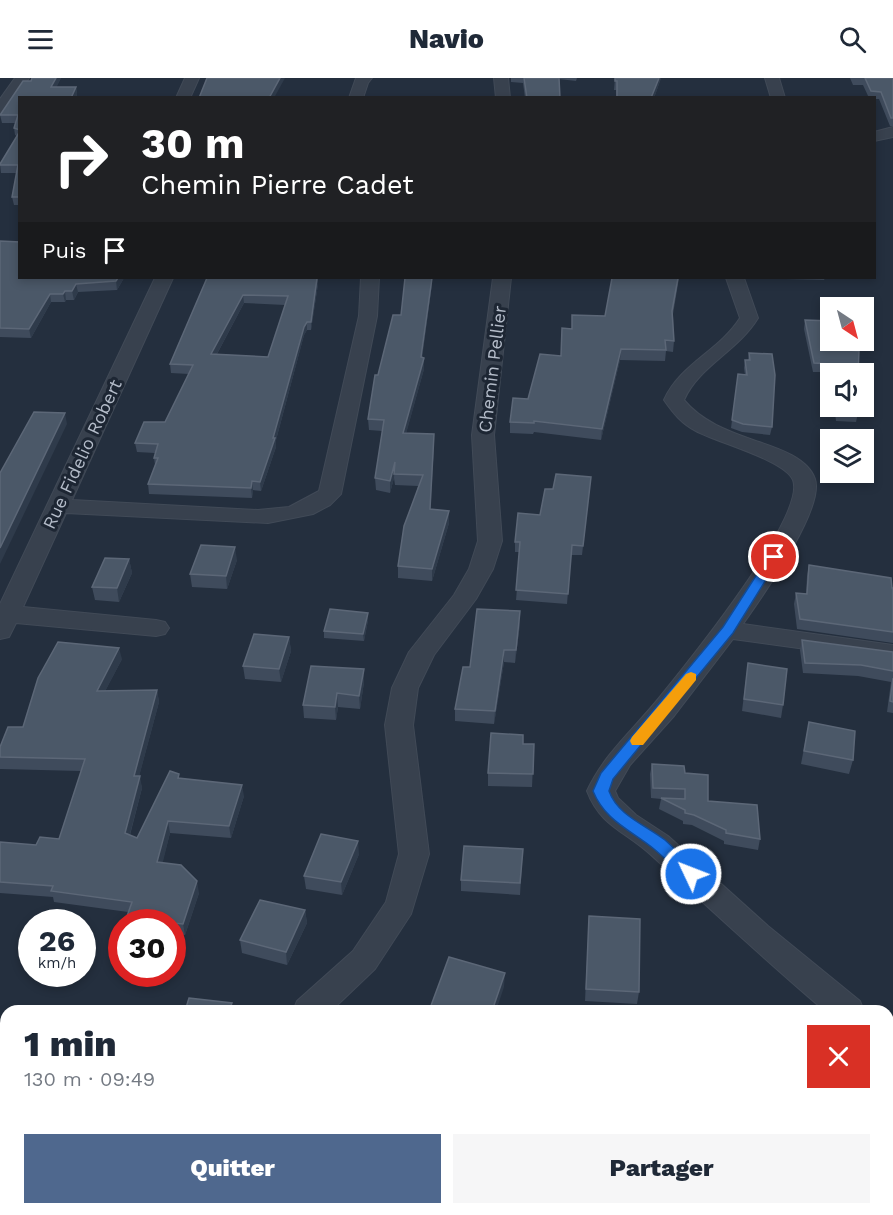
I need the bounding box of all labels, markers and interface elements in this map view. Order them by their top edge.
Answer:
icon: menu [24,23,57,56]
text: Navio [409,23,484,55]
icon: search [836,23,869,56]
text: 30 m [141,119,245,168]
icon: right [42,120,120,198]
text: Chemin Pierre Cadet [141,169,413,201]
icon: arrive [98,234,131,267]
text: Puis [42,238,86,263]
north arrow [820,297,874,351]
map controls [820,297,874,483]
street label: Chemin Pellier [474,304,510,434]
button: sound [820,363,874,417]
street label: Rue Fidelio Robert [38,375,126,532]
button: layers [820,429,874,483]
pin [748,531,799,582]
icon: arrive [757,540,790,573]
position arrow [659,842,723,906]
speed limit sign: 30 [108,909,186,987]
text: 26 [39,923,75,958]
text: km/h [38,954,76,972]
text: 1 min [24,1023,117,1065]
button: close [807,1025,870,1088]
text: 130 m · 09:49 [24,1067,155,1091]
button: Quitter [24,1134,441,1203]
button: Partager [453,1134,870,1203]

